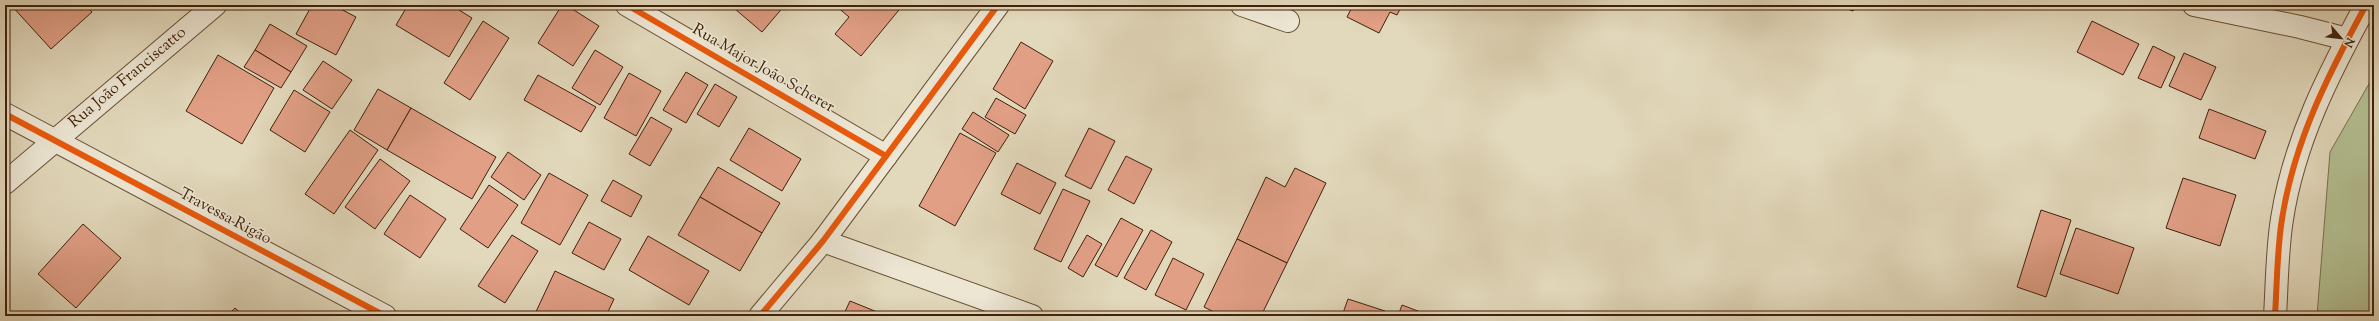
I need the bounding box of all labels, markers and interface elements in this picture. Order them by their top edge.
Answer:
north arrow [2321,18,2361,58]
street label: Rua Major João Scherer [688,19,838,119]
street label: Rua João Franciscatto [64,22,192,134]
text: N [2340,34,2359,50]
street label: Travessa Rigão [175,183,275,251]

